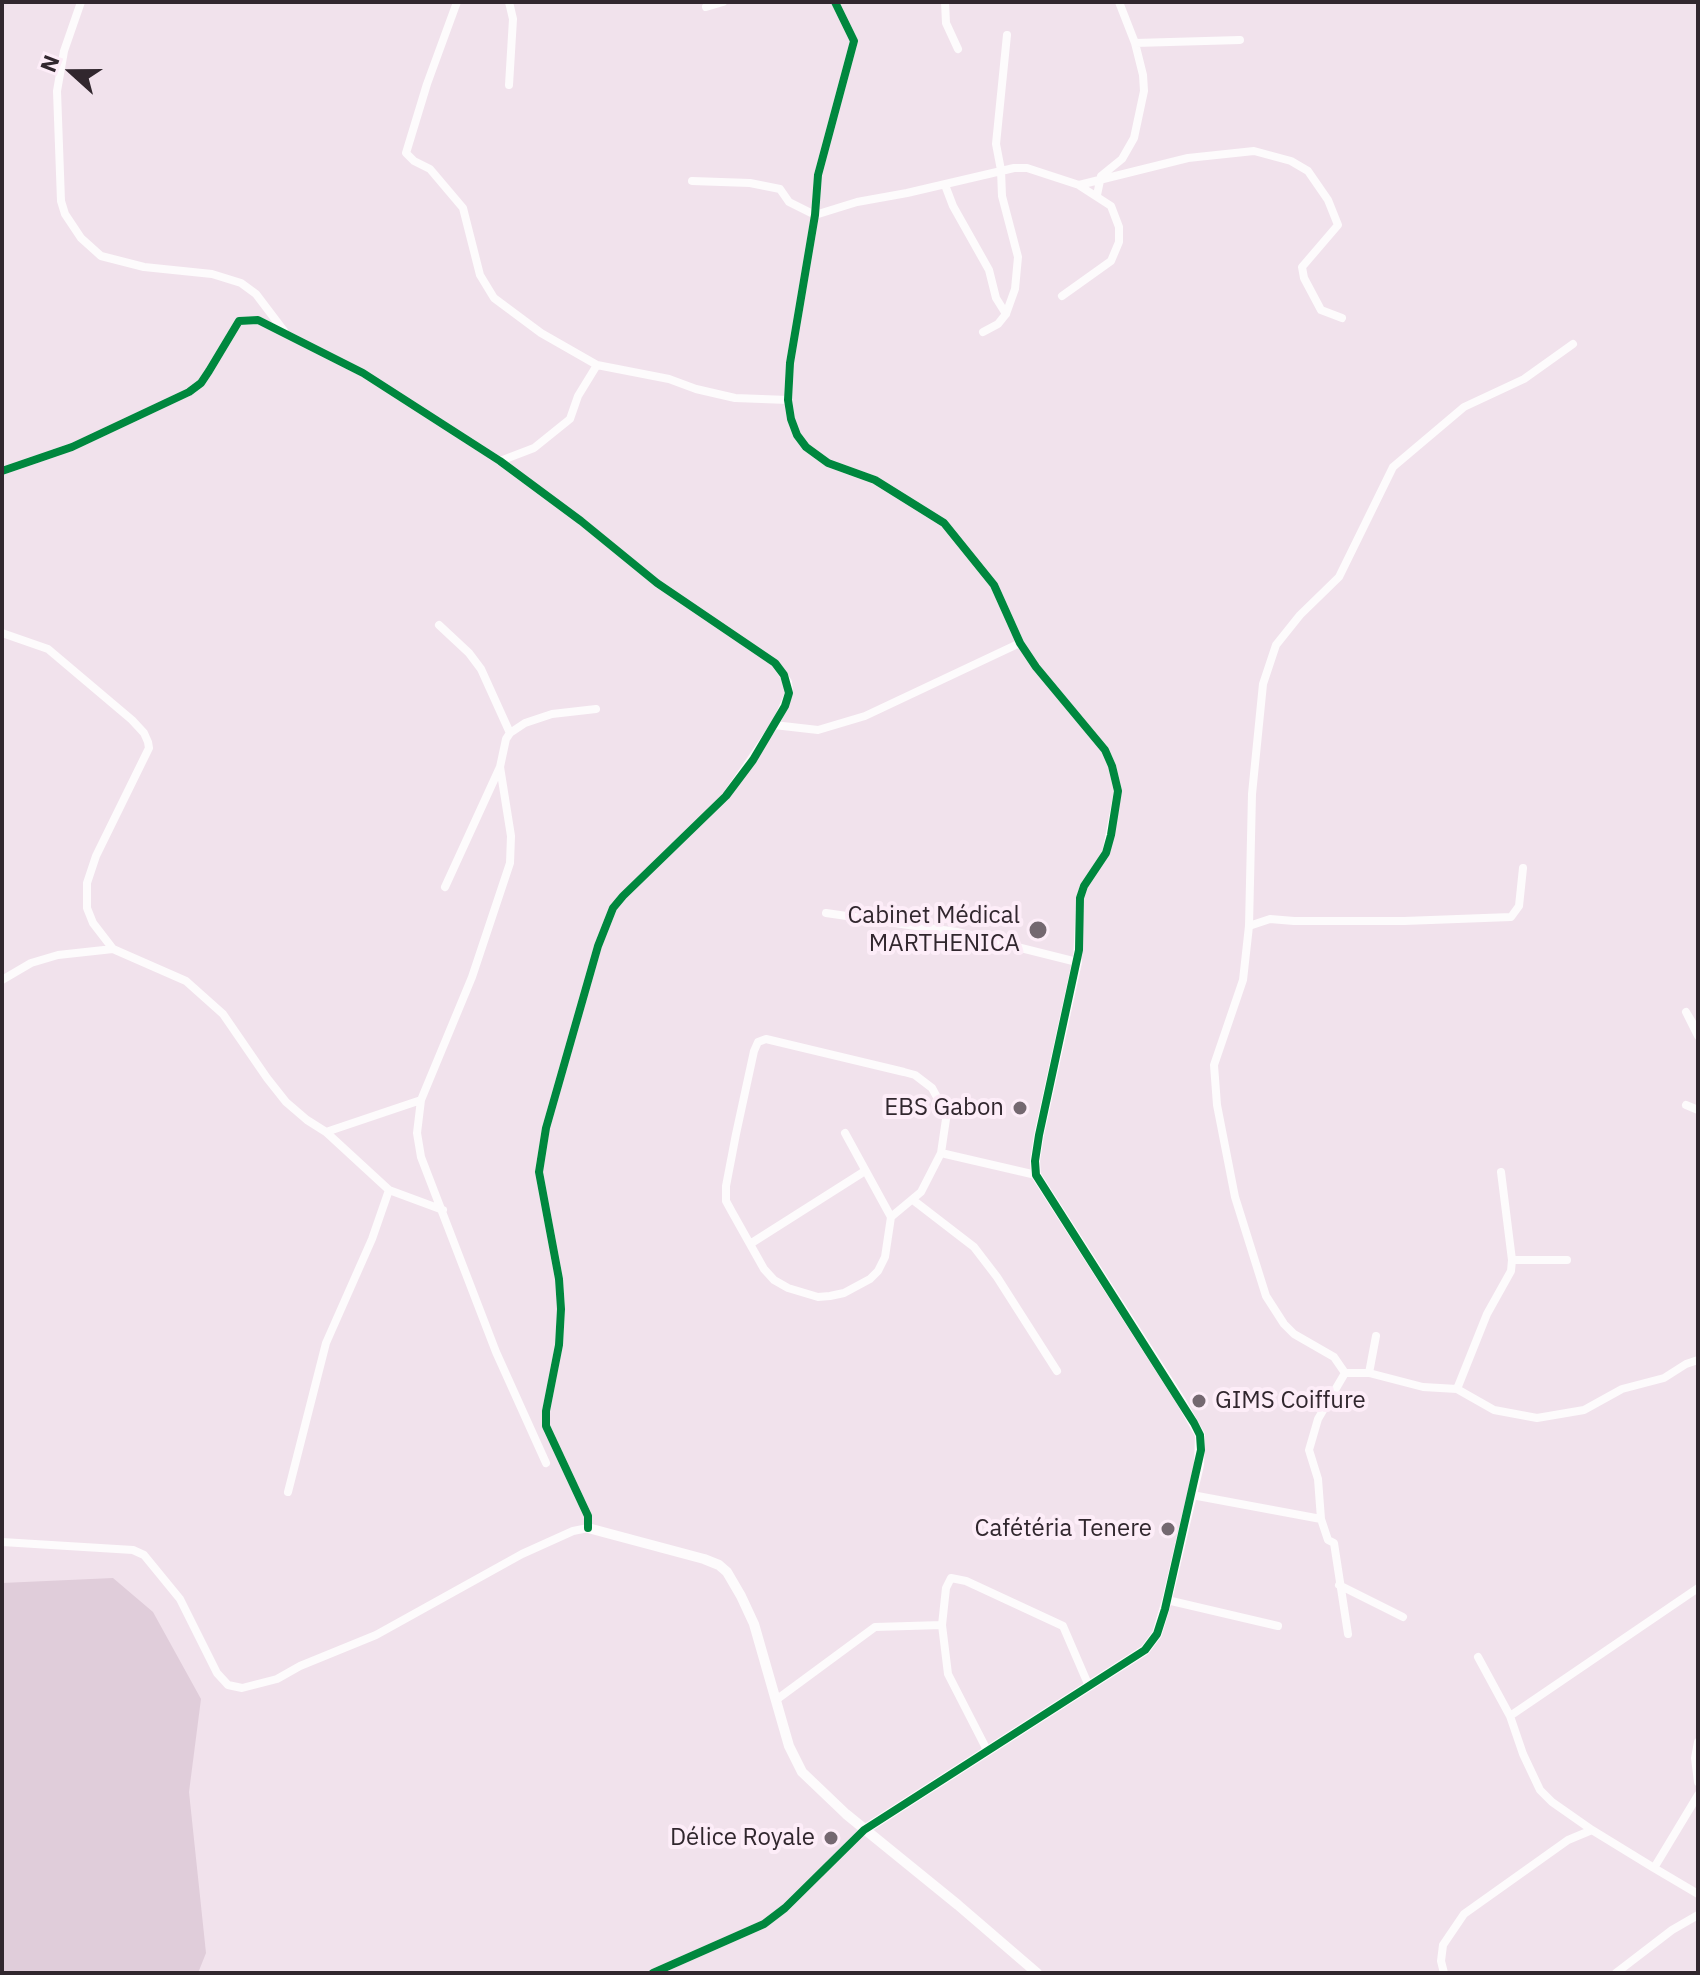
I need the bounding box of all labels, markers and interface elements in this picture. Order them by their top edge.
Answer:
north arrow [32,32,112,112]
text: N [33,51,66,76]
place label: Cabinet Médical MARTHENICA [847,902,1020,958]
marker: Cabinet Médical MARTHENICA [1027,919,1049,941]
place label: EBS Gabon [884,1094,1004,1122]
marker: EBS Gabon [1011,1099,1029,1117]
place label: GIMS Coiffure [1215,1387,1366,1415]
marker: GIMS Coiffure [1190,1392,1208,1410]
place label: Cafétéria Tenere [975,1515,1152,1543]
marker: Cafétéria Tenere [1159,1520,1177,1538]
place label: Délice Royale [670,1824,815,1852]
marker: Délice Royale [822,1829,840,1847]

